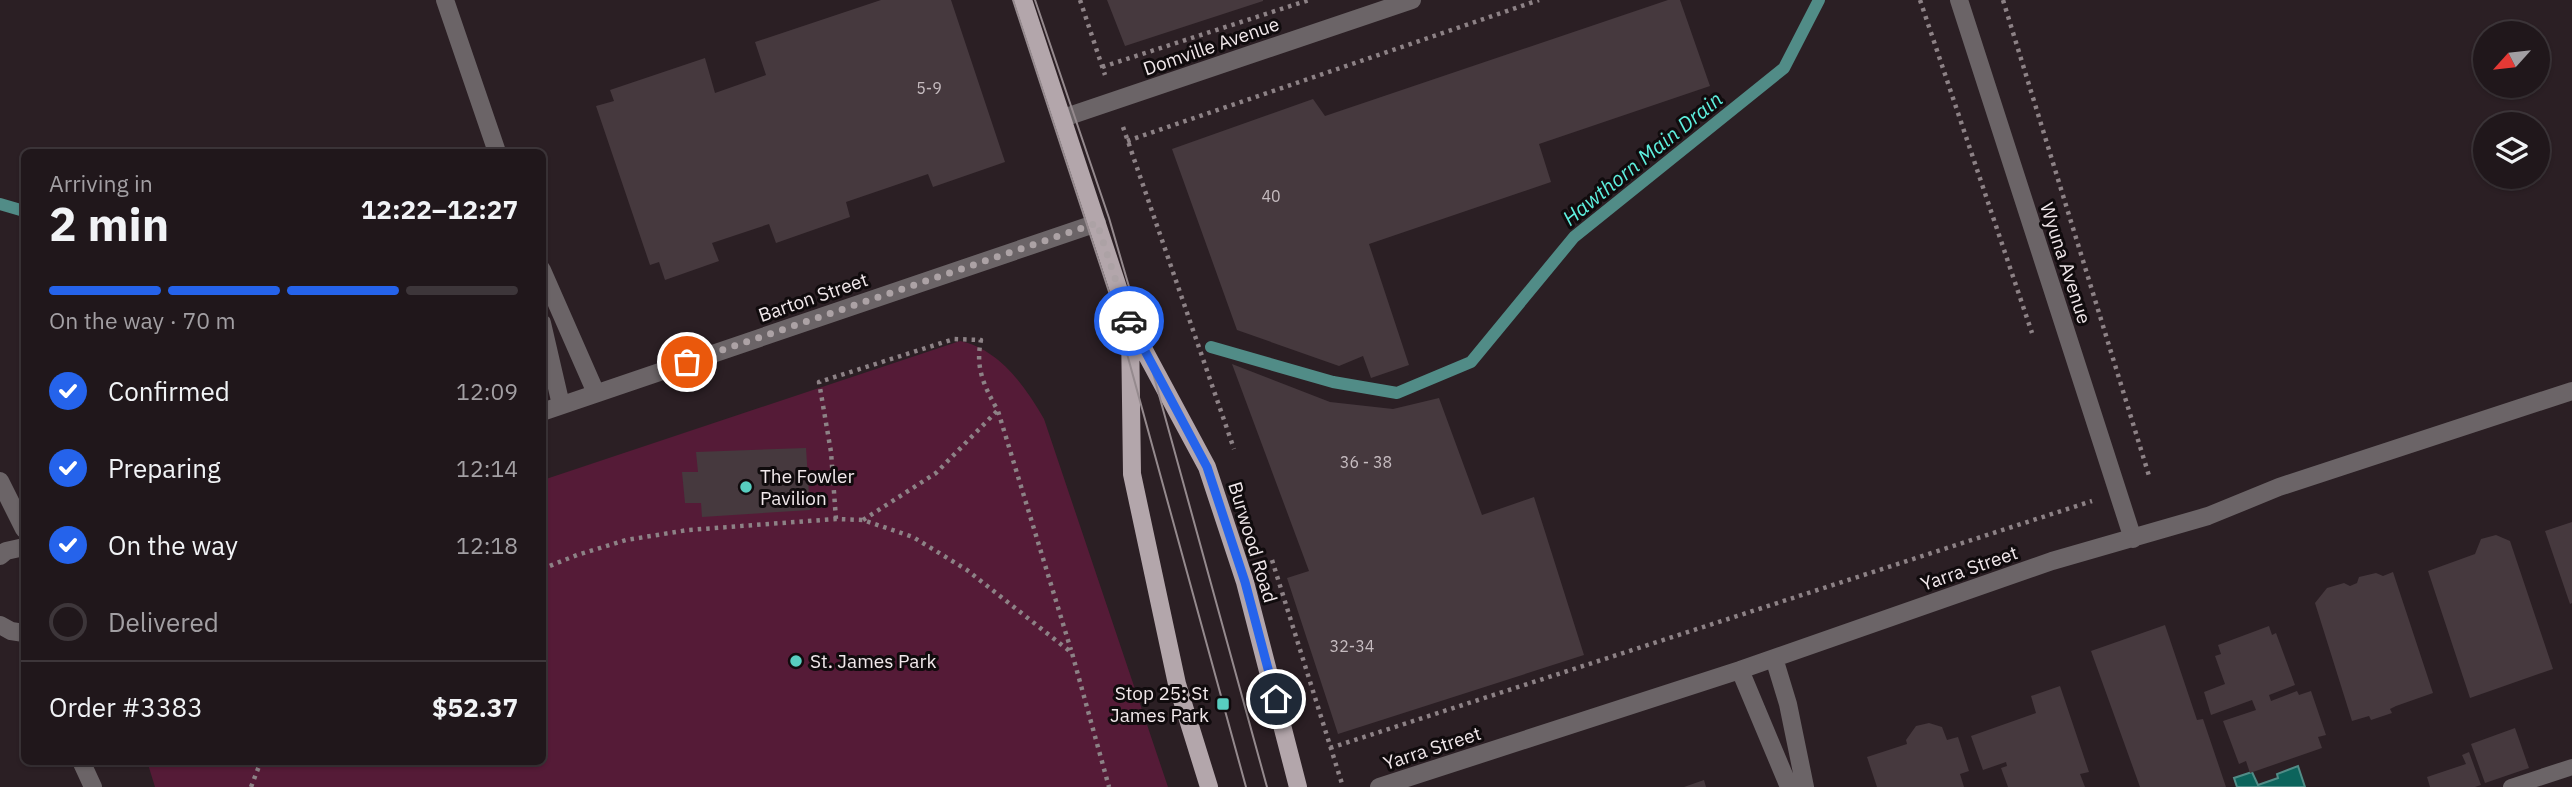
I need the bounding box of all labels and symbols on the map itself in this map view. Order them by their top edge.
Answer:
street label: Domville Avenue [1140,11,1282,81]
north arrow [2473,21,2550,98]
house number: 5-9 [916,78,942,98]
water label: Hawthorn Main Drain [1556,85,1728,231]
house number: 40 [1261,186,1281,206]
street label: Wyuna Avenue [2035,199,2097,327]
street label: Barton Street [755,267,871,327]
courier [1094,286,1164,356]
pin [657,332,717,392]
house number: 36 - 38 [1340,452,1392,472]
place label: The Fowler Pavilion [760,464,854,510]
marker: The Fowler Pavilion [738,479,754,495]
street label: Burwood Road [1223,479,1283,605]
street label: Yarra Street [1917,540,2021,596]
house number: 32-34 [1330,636,1374,656]
place label: St. James Park [810,649,936,673]
marker: St. James Park [788,653,804,669]
pin [1246,669,1306,729]
place label: Stop 25: St James Park [1110,681,1209,727]
marker: Stop 25: St James Park [1215,696,1231,712]
street label: Yarra Street [1380,721,1484,775]

